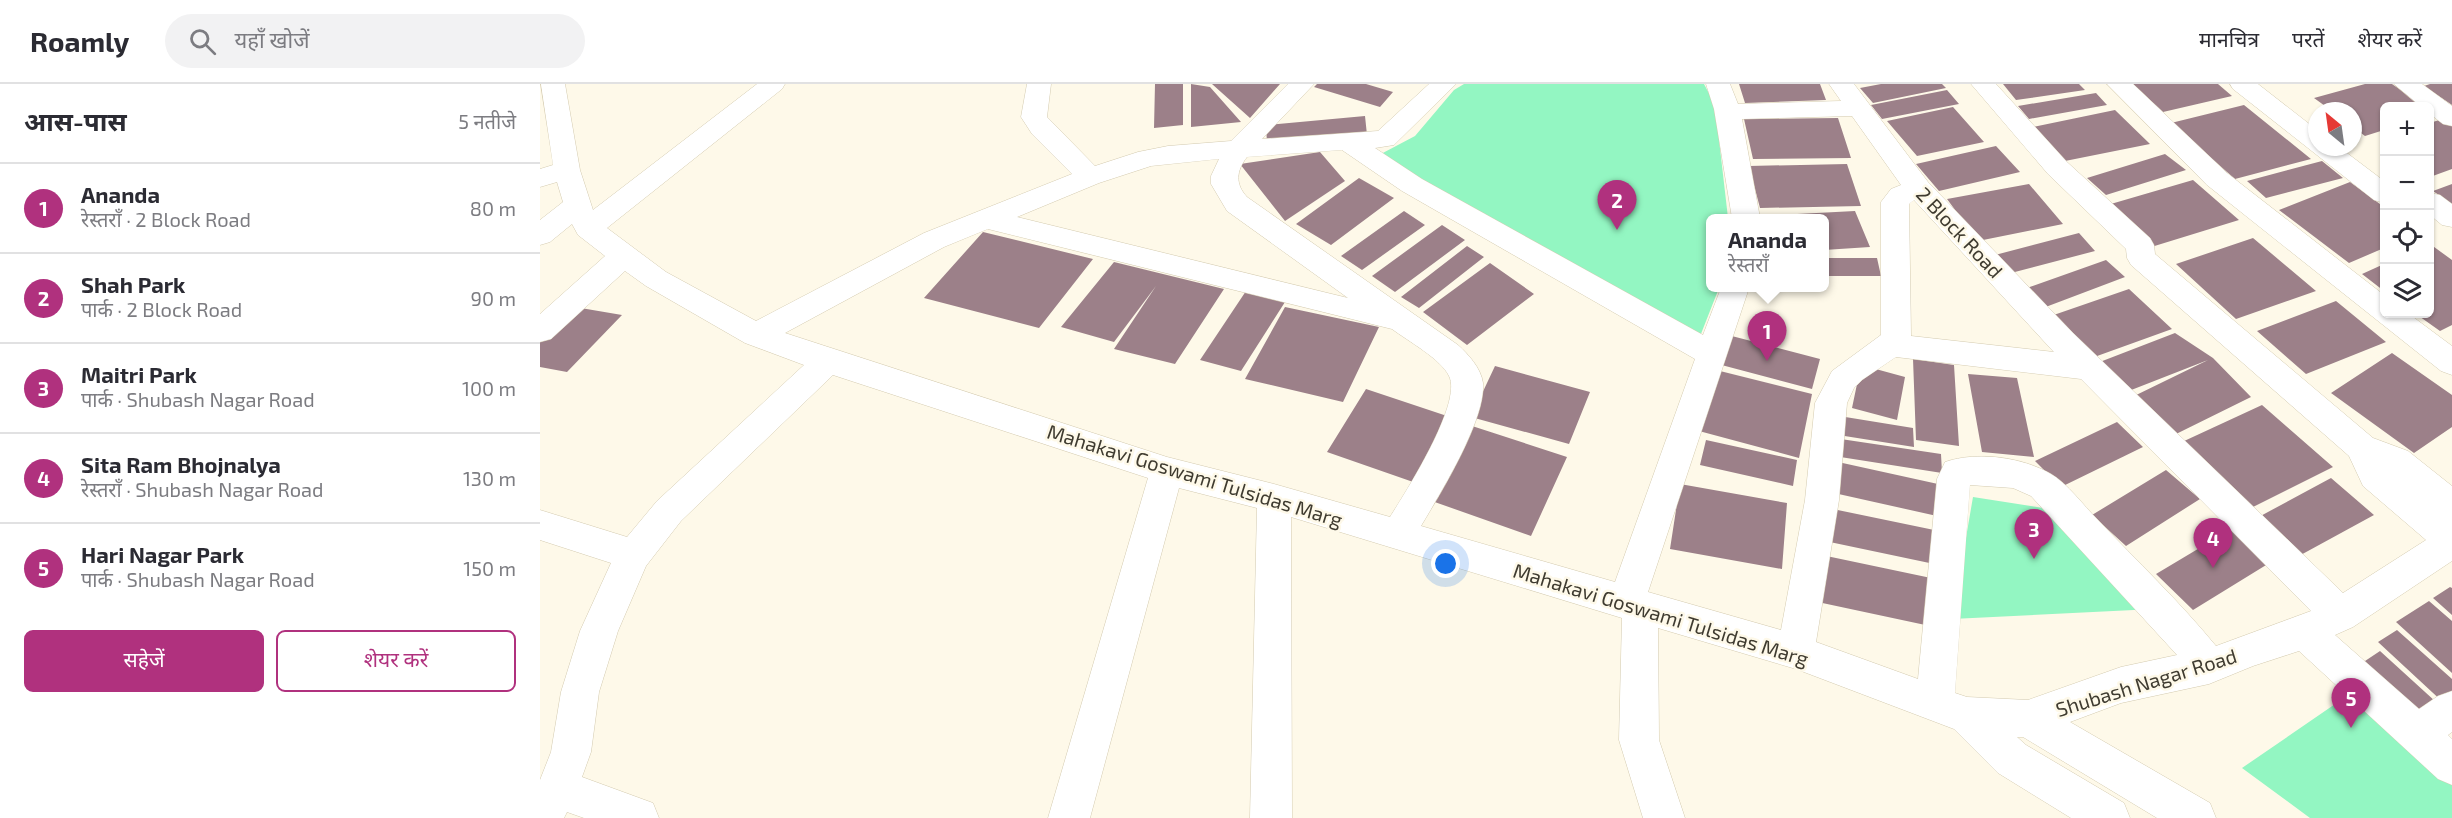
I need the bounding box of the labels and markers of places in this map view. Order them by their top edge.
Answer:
pin: 2 [1598,180,1636,230]
pin: 1 [1748,312,1786,361]
pin: 3 [2014,510,2054,559]
pin: 4 [2194,518,2232,568]
pin: 5 [2332,678,2370,728]

